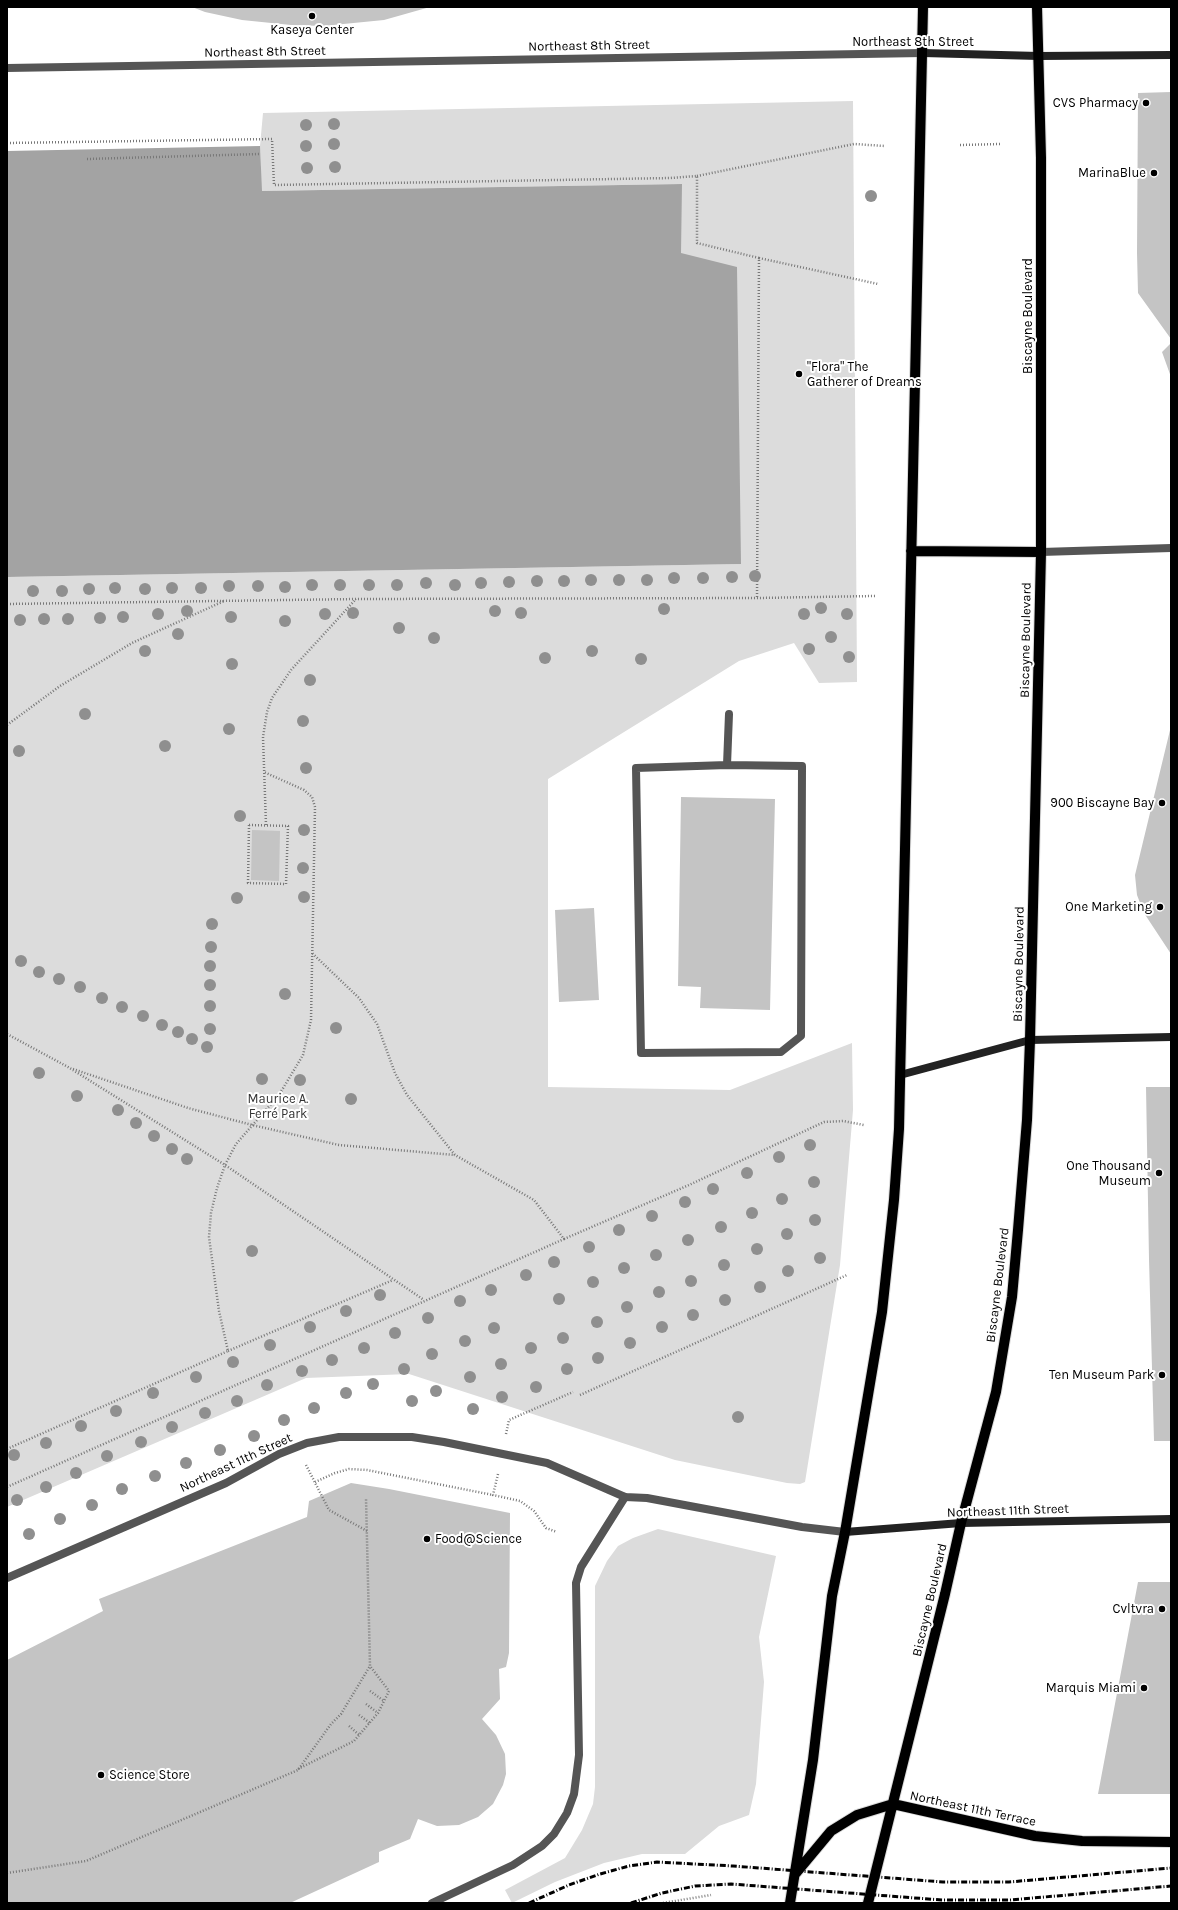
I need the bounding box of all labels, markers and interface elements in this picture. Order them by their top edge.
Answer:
marker: Kaseya Center [307,11,317,21]
place label: Kaseya Center [270,22,354,38]
street label: Northeast 8th Street [852,34,974,50]
street label: Northeast 8th Street [528,37,650,55]
street label: Northeast 8th Street [204,43,326,61]
place label: CVS Pharmacy [1053,95,1138,111]
marker: CVS Pharmacy [1141,98,1151,108]
place label: MarinaBlue [1078,165,1146,181]
marker: MarinaBlue [1149,168,1159,178]
street label: Biscayne Boulevard [1020,258,1036,374]
place label: "Flora" The Gatherer of Dreams [807,359,922,390]
marker: "Flora" The Gatherer of Dreams [794,369,804,379]
street label: Biscayne Boulevard [1017,582,1035,698]
place label: 900 Biscayne Bay [1050,795,1154,811]
marker: 900 Biscayne Bay [1157,798,1167,808]
place label: One Marketing [1065,899,1152,915]
marker: One Marketing [1155,902,1165,912]
street label: Biscayne Boulevard [1010,906,1028,1022]
park label: Maurice A. Ferré Park [248,1091,308,1122]
place label: One Thousand Museum [1066,1158,1151,1189]
marker: One Thousand Museum [1154,1168,1164,1178]
street label: Biscayne Boulevard [983,1227,1013,1343]
place label: Ten Museum Park [1049,1367,1154,1383]
marker: Ten Museum Park [1157,1370,1167,1380]
street label: Northeast 11th Street [177,1430,295,1496]
street label: Northeast 11th Street [947,1501,1069,1521]
place label: Food@Science [435,1531,522,1547]
marker: Food@Science [422,1534,432,1544]
street label: Biscayne Boulevard [909,1542,951,1658]
place label: Cvltvra [1113,1601,1154,1617]
marker: Cvltvra [1157,1604,1167,1614]
place label: Marquis Miami [1046,1680,1136,1696]
marker: Marquis Miami [1139,1683,1149,1693]
place label: Science Store [109,1767,190,1783]
marker: Science Store [96,1770,106,1780]
street label: Northeast 11th Terrace [908,1788,1038,1830]

